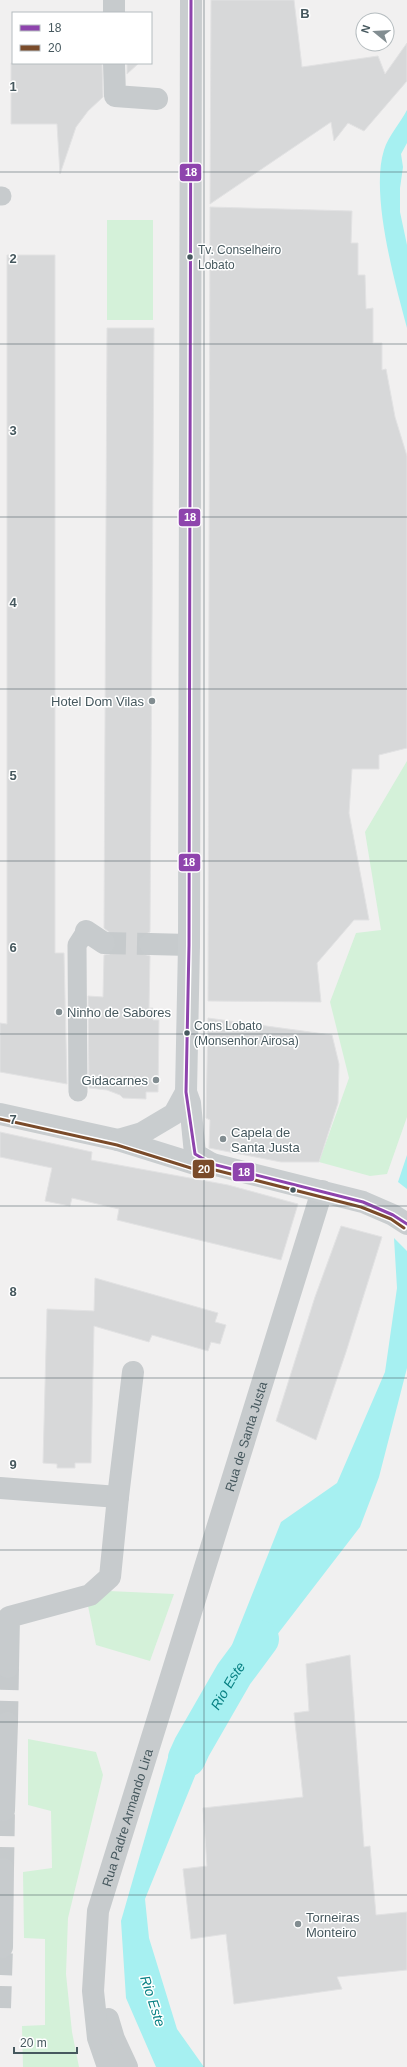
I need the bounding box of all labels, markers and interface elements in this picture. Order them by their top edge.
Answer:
text: B [300,6,310,21]
legend [12,12,152,64]
north arrow [355,12,395,52]
text: 18 [48,21,62,35]
text: N [359,23,372,35]
text: 20 [48,41,62,55]
text: 1 [9,79,17,94]
line badge: 18 [179,163,202,182]
text: 18 [185,166,197,178]
place label: Tv. Conselheiro Lobato [198,243,281,272]
text: 2 [9,251,17,266]
marker: Tv. Conselheiro Lobato [185,252,195,262]
text: 3 [9,423,17,438]
line badge: 18 [178,508,201,527]
text: 18 [184,511,196,523]
text: 4 [9,595,17,610]
place label: Hotel Dom Vilas [51,694,144,709]
marker: Hotel Dom Vilas [147,696,157,706]
text: 5 [9,768,17,783]
line badge: 18 [178,853,201,872]
text: 18 [183,856,195,868]
text: 6 [9,940,17,955]
place label: Ninho de Sabores [67,1005,172,1020]
marker: Ninho de Sabores [54,1007,64,1017]
place label: Cons Lobato (Monsenhor Airosa) [194,1019,299,1048]
marker: Cons Lobato (Monsenhor Airosa) [182,1028,192,1038]
place label: Gidacarnes [82,1073,148,1088]
marker: Gidacarnes [151,1075,161,1085]
text: 7 [9,1112,17,1127]
place label: Capela de Santa Justa [231,1125,300,1155]
marker: Capela de Santa Justa [218,1134,228,1144]
line badge: 20 [192,1159,215,1179]
line badge: 18 [232,1162,255,1182]
text: 20 [198,1163,210,1175]
text: 18 [238,1166,250,1178]
unlabelled marker [288,1185,298,1195]
text: 8 [9,1284,17,1299]
street label: Rua de Santa Justa [221,1379,270,1493]
text: 9 [9,1457,17,1472]
water label: Rio Este [207,1658,248,1712]
street label: Rua Padre Armando Lira [99,1746,156,1888]
place label: Torneiras Monteiro [306,1910,360,1940]
marker: Torneiras Monteiro [293,1919,303,1929]
water label: Rio Este [137,1973,169,2029]
scale bar [14,2029,77,2055]
text: 20 m [20,2036,47,2050]

